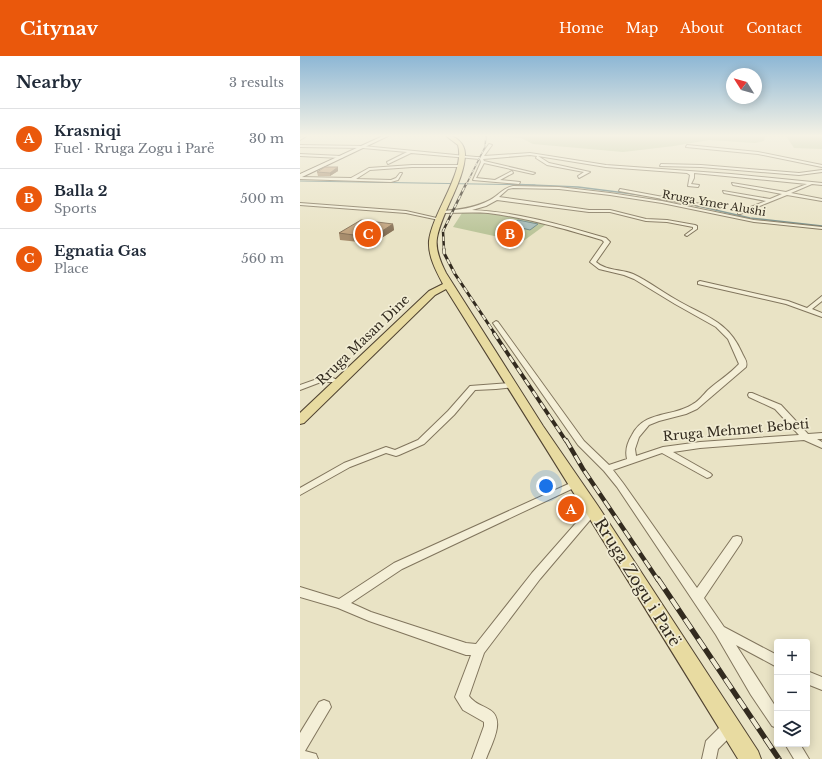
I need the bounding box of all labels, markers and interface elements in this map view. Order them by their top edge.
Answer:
text: Citynav [20,17,98,40]
text: Home [559,19,604,37]
text: Map [626,19,658,37]
text: About [680,19,724,37]
text: Contact [746,19,802,37]
north arrow [726,68,762,104]
text: Nearby [16,72,82,93]
text: 3 results [229,74,284,91]
text: Krasniqi [54,121,121,140]
text: A [24,130,34,147]
text: 30 m [249,130,284,147]
text: Fuel · Rruga Zogu i Parë [54,140,214,157]
text: Balla 2 [54,181,108,200]
street label: Rruga Ymer Alushi [661,187,767,219]
text: B [24,190,34,207]
text: 500 m [240,190,284,207]
text: Sports [54,200,97,217]
pin: C [355,219,381,249]
pin: B [497,219,523,249]
text: Egnatia Gas [54,241,147,260]
text: C [24,250,34,267]
text: 560 m [241,250,284,267]
text: Place [54,260,89,277]
street label: Rruga Masan Dine [313,291,413,389]
street label: Rruga Mehmet Bebeti [662,415,810,445]
your location [536,476,556,496]
pin: A [558,494,584,524]
street label: Rruga Zogu i Parë [590,514,686,650]
map controls [774,639,810,747]
button: + [774,639,810,675]
button: − [774,675,810,711]
button: layers [774,711,810,747]

